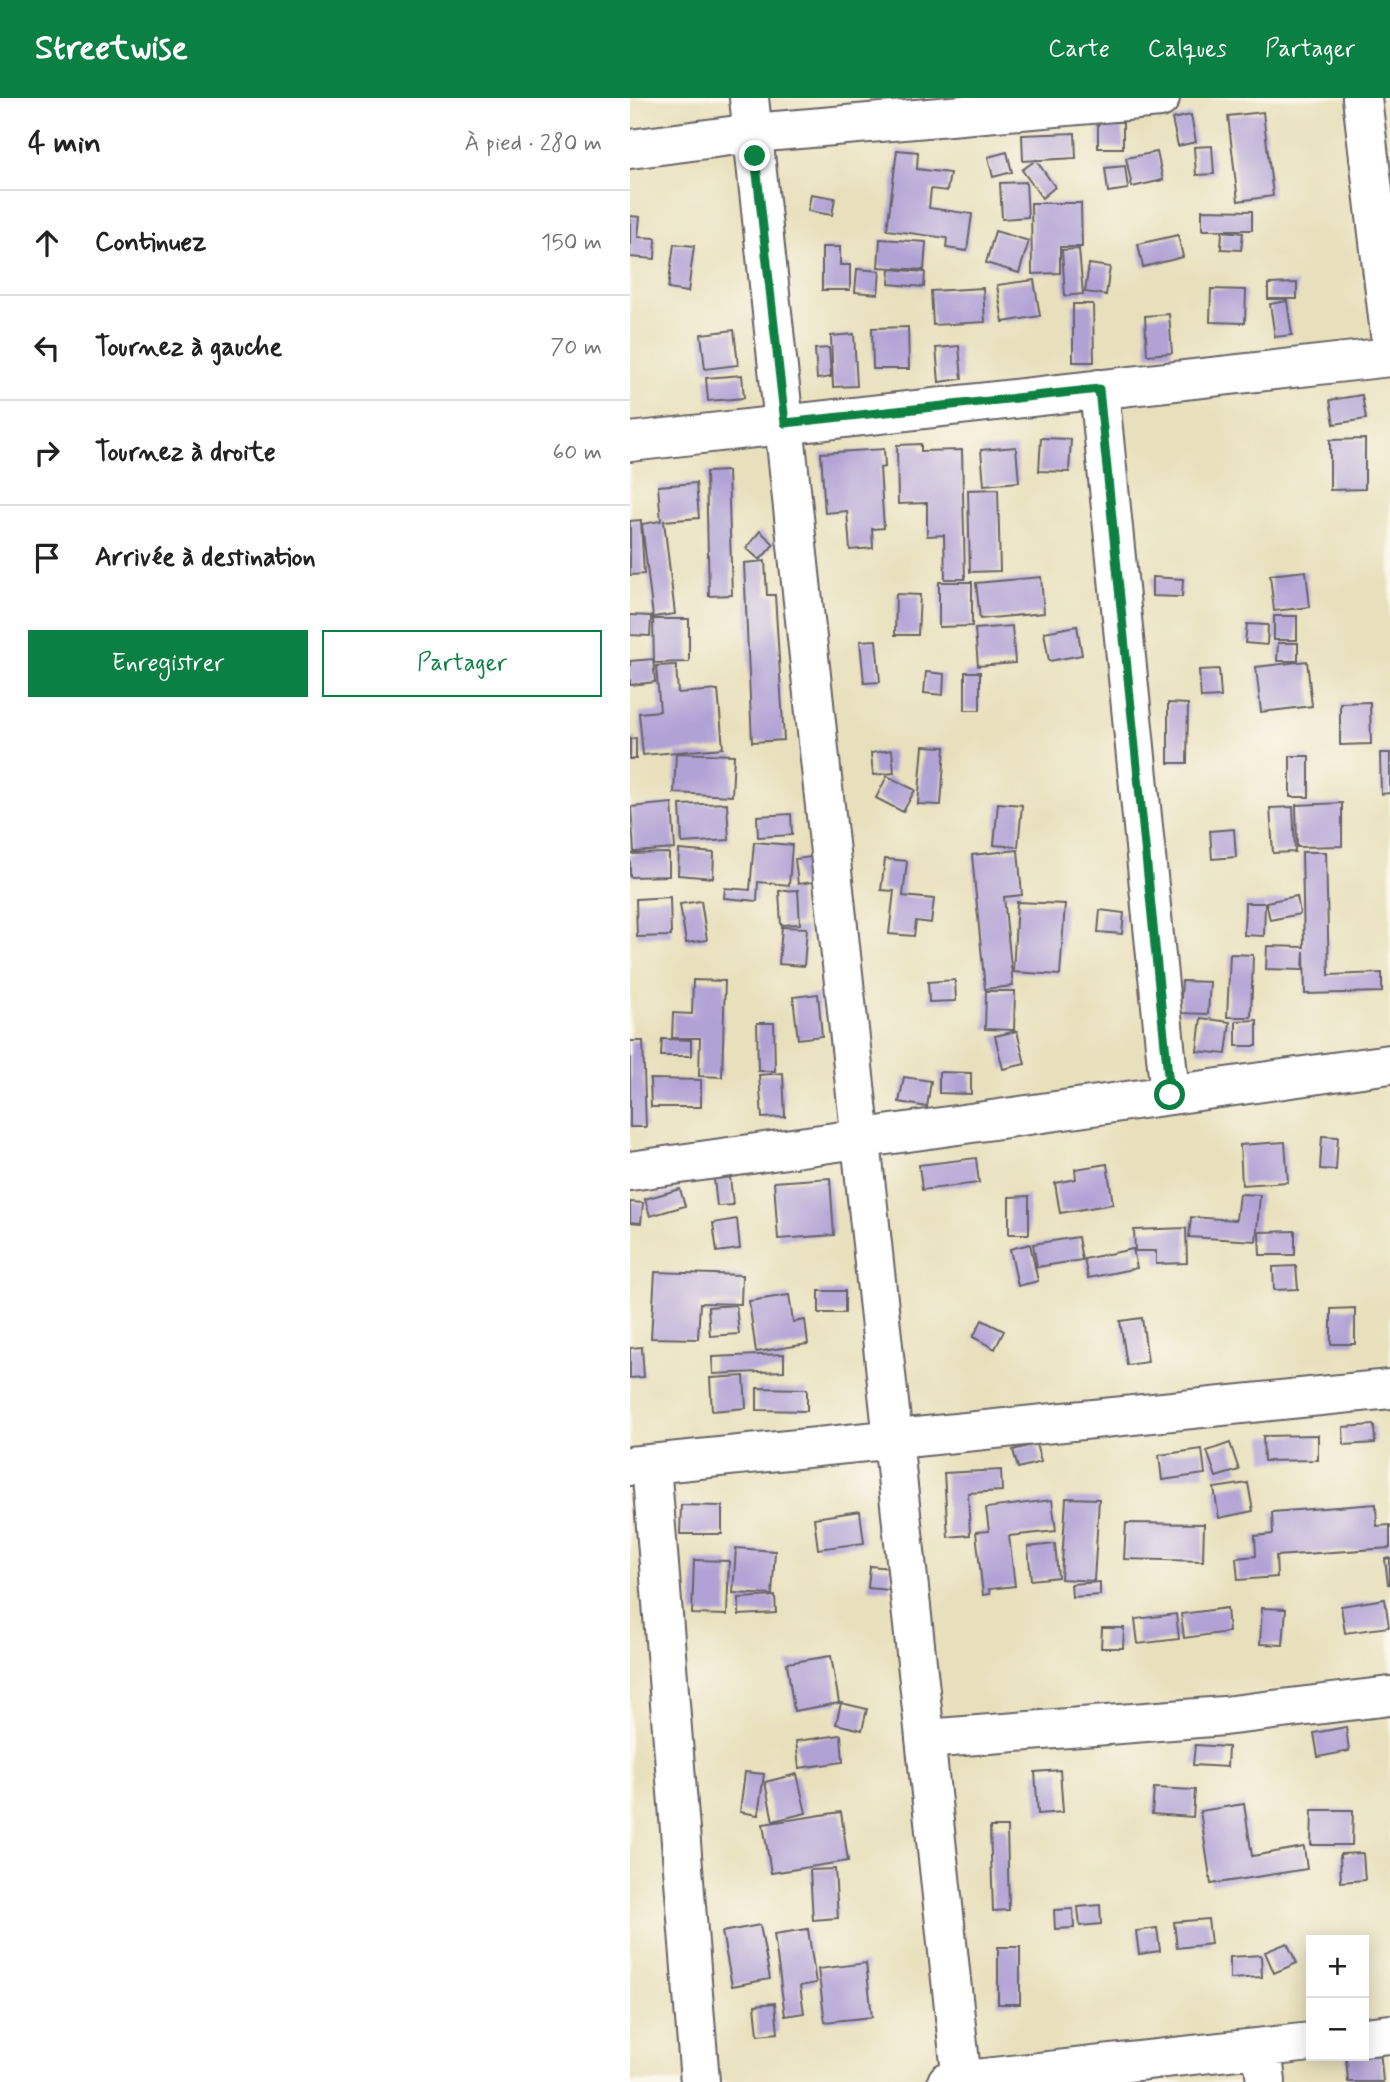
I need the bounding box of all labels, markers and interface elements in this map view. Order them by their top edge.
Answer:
text: Streetwise [35,27,188,71]
text: Carte [1048,34,1110,65]
text: Calques [1148,34,1227,65]
text: Partager [1265,34,1355,65]
text: 4 min [28,124,101,163]
text: À pied · 280 m [464,129,602,159]
route end [739,140,770,171]
icon: ahead [28,224,66,262]
text: Continuez [95,226,206,260]
text: 150 m [541,228,602,258]
icon: left [28,329,66,367]
text: Tournez à gauche [95,331,282,365]
text: 70 m [550,333,602,363]
icon: right [28,434,66,472]
text: Tournez à droite [95,436,276,470]
text: 60 m [553,438,602,468]
icon: arrive [28,539,66,577]
text: Arrivée à destination [95,541,316,575]
button: Enregistrer [28,630,308,697]
button: Partager [322,630,602,697]
route start [1154,1079,1185,1110]
map controls [1306,1935,1369,2061]
button: + [1306,1935,1369,1998]
button: − [1306,1998,1369,2061]

